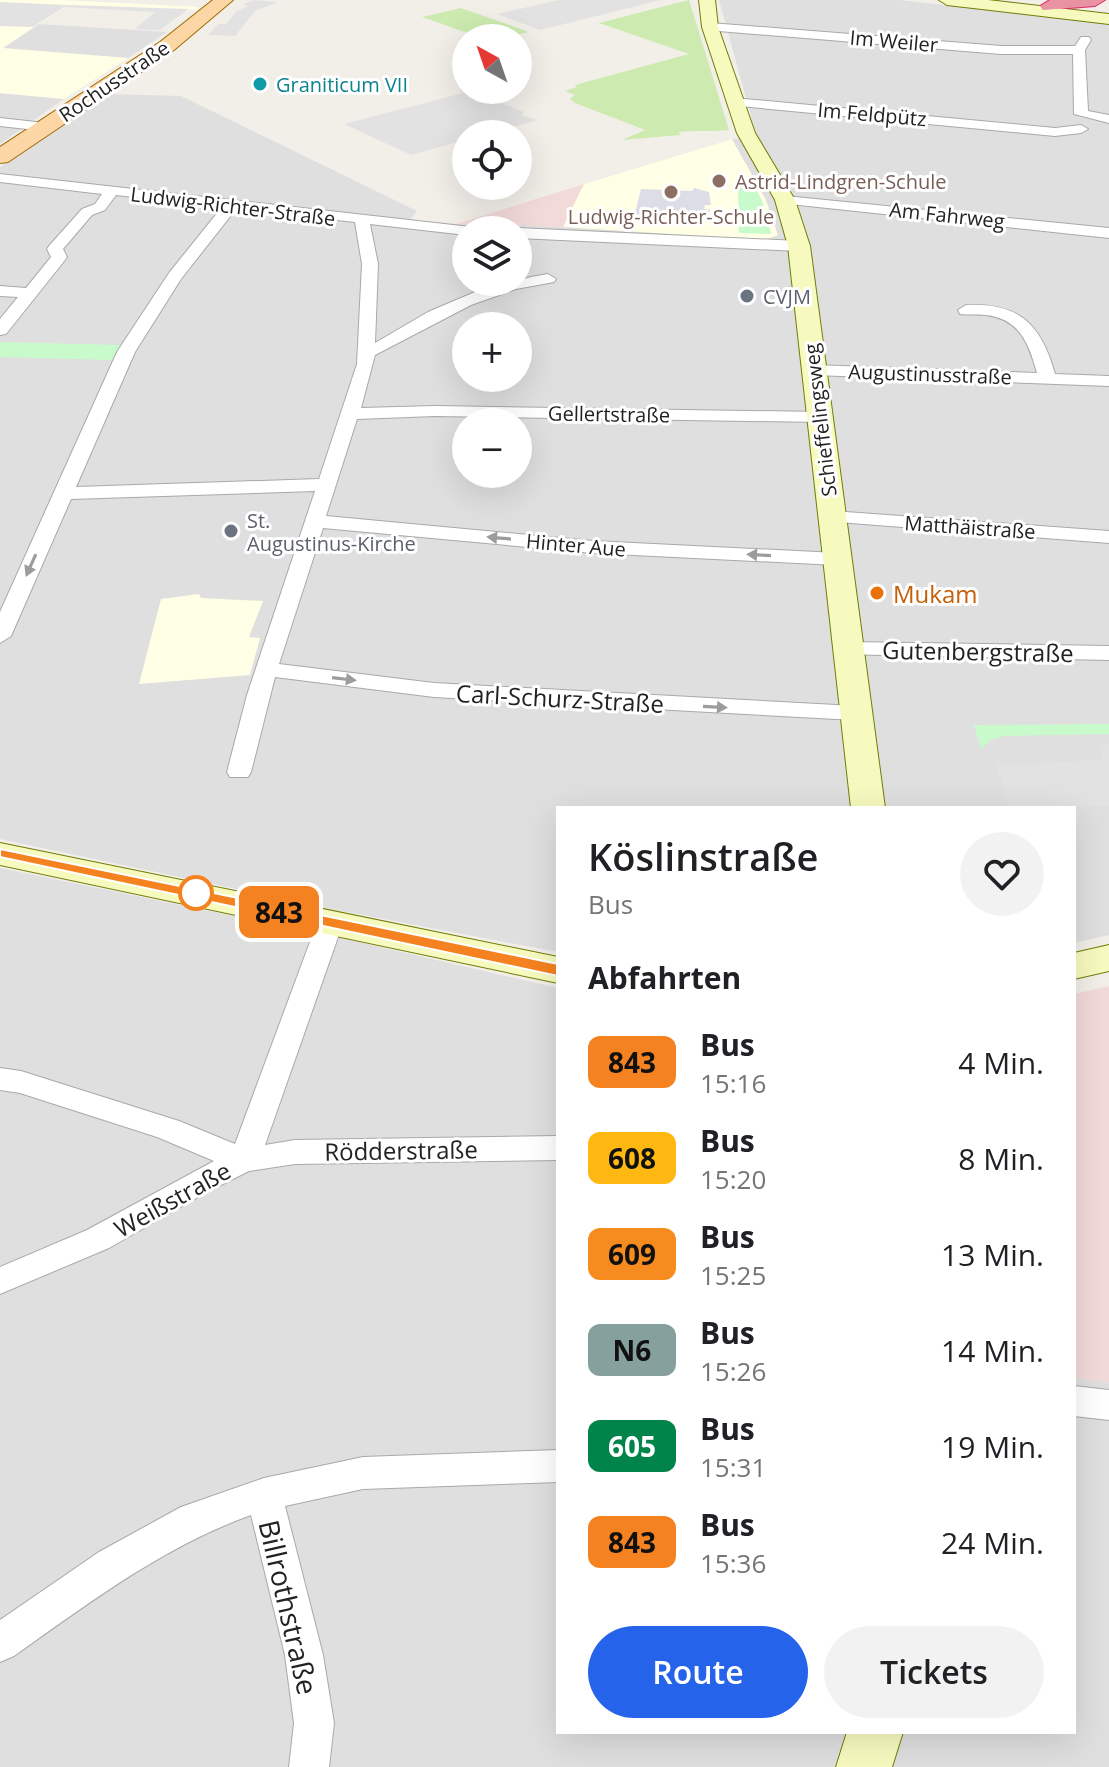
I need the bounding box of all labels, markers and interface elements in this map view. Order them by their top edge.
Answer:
north arrow [452,24,532,104]
map controls [452,24,532,488]
street label: Im Weiler [849,24,939,58]
street label: Rochusstraße [54,34,174,128]
place label: Graniticum VII [276,71,408,98]
marker: Graniticum VII [251,75,269,93]
street label: Im Feldpütz [816,96,928,132]
button: locate [452,120,532,200]
place label: Astrid-Lindgren-Schule [735,168,947,195]
marker: Astrid-Lindgren-Schule [710,172,728,190]
street label: Ludwig-Richter-Straße [129,180,337,232]
marker: Ludwig-Richter-Schule [662,183,680,201]
street label: Am Fahrweg [888,196,1006,234]
place label: Ludwig-Richter-Schule [568,203,774,230]
button: layers [452,216,532,296]
place label: CVJM [763,283,811,310]
marker: CVJM [738,287,756,305]
button: + [452,312,532,392]
street label: Schieffelingsweg [797,342,843,498]
street label: Augustinusstraße [848,358,1012,390]
street label: Gellertstraße [548,399,670,429]
button: − [452,408,532,488]
place label: St. Augustinus-Kirche [247,507,416,557]
street label: Matthäistraße [904,509,1036,545]
marker: St. Augustinus-Kirche [222,522,240,540]
street label: Hinter Aue [525,527,627,563]
one-way arrow [486,532,511,545]
one-way arrow [746,549,771,562]
one-way arrow [25,553,38,576]
place label: Mukam [893,577,977,610]
marker: Mukam [868,584,886,602]
street label: Gutenbergstraße [882,633,1074,669]
one-way arrow [332,672,357,685]
street label: Carl-Schurz-Straße [455,676,665,720]
one-way arrow [703,700,728,713]
text: Köslinstraße [588,830,819,882]
button: heart [960,832,1044,916]
unlabelled marker [179,876,213,910]
line badge: 843 [233,886,325,938]
text: Bus [588,886,633,922]
text: 843 [255,893,303,931]
text: Abfahrten [588,957,741,998]
text: Bus [700,1024,755,1065]
text: 4 Min. [958,1042,1044,1083]
text: 843 [608,1043,656,1081]
text: 15:16 [700,1065,766,1101]
text: Bus [700,1120,755,1161]
street label: Rödderstraße [324,1132,478,1168]
text: 8 Min. [958,1138,1044,1179]
text: 608 [608,1139,656,1177]
street label: Weißstraße [108,1153,236,1245]
text: 15:20 [700,1161,766,1197]
text: Bus [700,1216,755,1257]
text: 13 Min. [941,1234,1044,1275]
text: 609 [608,1235,656,1273]
text: 15:25 [700,1257,766,1293]
text: Bus [700,1312,755,1353]
text: 14 Min. [941,1330,1044,1371]
text: N6 [613,1331,651,1369]
text: 15:26 [700,1353,766,1389]
text: Bus [700,1408,755,1449]
text: 19 Min. [941,1426,1044,1467]
text: 605 [608,1427,656,1465]
text: 15:31 [700,1449,766,1485]
text: Bus [700,1504,755,1545]
street label: Billrothstraße [250,1516,328,1698]
text: 24 Min. [941,1522,1044,1563]
text: 843 [608,1523,656,1561]
text: 15:36 [700,1545,766,1581]
button: Route [588,1626,808,1718]
button: Tickets [824,1626,1044,1718]

